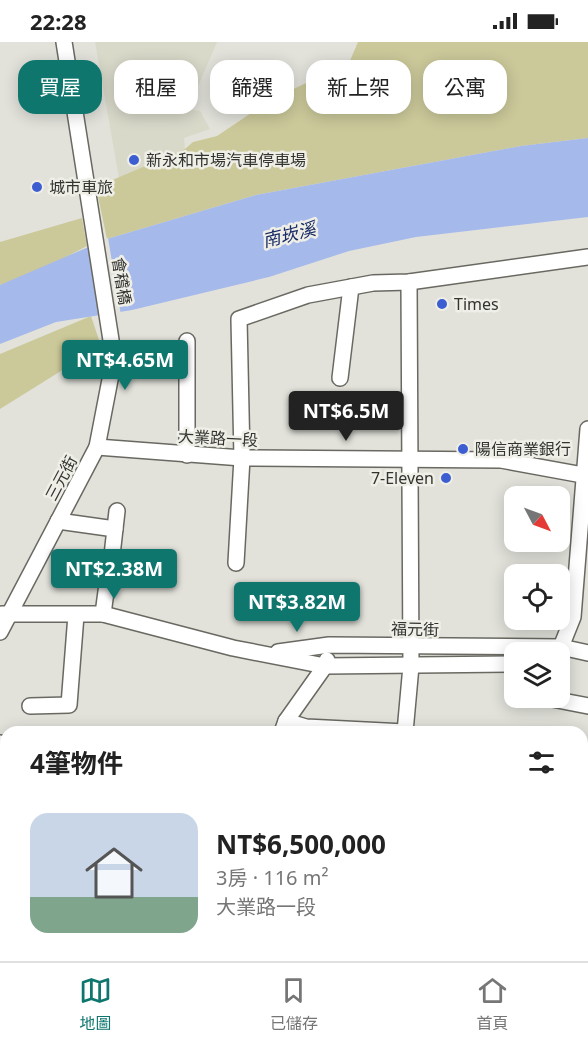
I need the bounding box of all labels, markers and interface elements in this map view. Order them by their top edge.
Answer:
text: 22:28 [30,6,87,36]
chip: 買屋 [18,60,102,114]
chip: 租屋 [114,60,198,114]
chip: 篩選 [210,60,294,114]
chip: 新上架 [306,60,411,114]
chip: 公寓 [423,60,507,114]
place label: 新永和市場汽車停車場 [146,149,306,171]
marker: 新永和市場汽車停車場 [127,153,141,167]
place label: 城市車旅 [49,176,113,198]
marker: 城市車旅 [30,180,44,194]
water label: 南崁溪 [260,215,321,252]
street label: 會稽橋 [107,256,137,306]
place label: Times [454,293,499,315]
marker: Times [435,297,449,311]
pin: NT$4.65M [63,340,187,391]
text: NT$4.65M [76,346,174,373]
pin: NT$6.5M [291,391,401,442]
text: NT$6.5M [303,397,389,424]
street label: 大業路一段 [177,425,259,451]
place label: 陽信商業銀行 [475,438,571,460]
marker: 陽信商業銀行 [456,442,470,456]
street label: 三元街 [40,452,82,504]
place label: 7-Eleven [371,467,434,489]
marker: 7-Eleven [439,471,453,485]
north arrow [504,486,570,552]
map controls [504,486,570,708]
pin: NT$2.38M [52,549,176,600]
text: NT$2.38M [65,555,163,582]
button: locate [504,564,570,630]
pin: NT$3.82M [235,582,359,633]
text: NT$3.82M [248,588,346,615]
street label: 福元街 [391,618,439,640]
button: layers [504,642,570,708]
text: 4筆物件 [30,745,123,781]
icon: filters [525,746,558,779]
text: NT$6,500,000 [216,826,386,862]
icon: home [78,837,150,909]
text: 3房 · 116 m² [216,864,328,891]
text: 大業路一段 [216,893,316,920]
tab: 地圖 [79,974,112,1034]
tab: 已儲存 [270,974,318,1034]
tab: 首頁 [476,974,509,1034]

